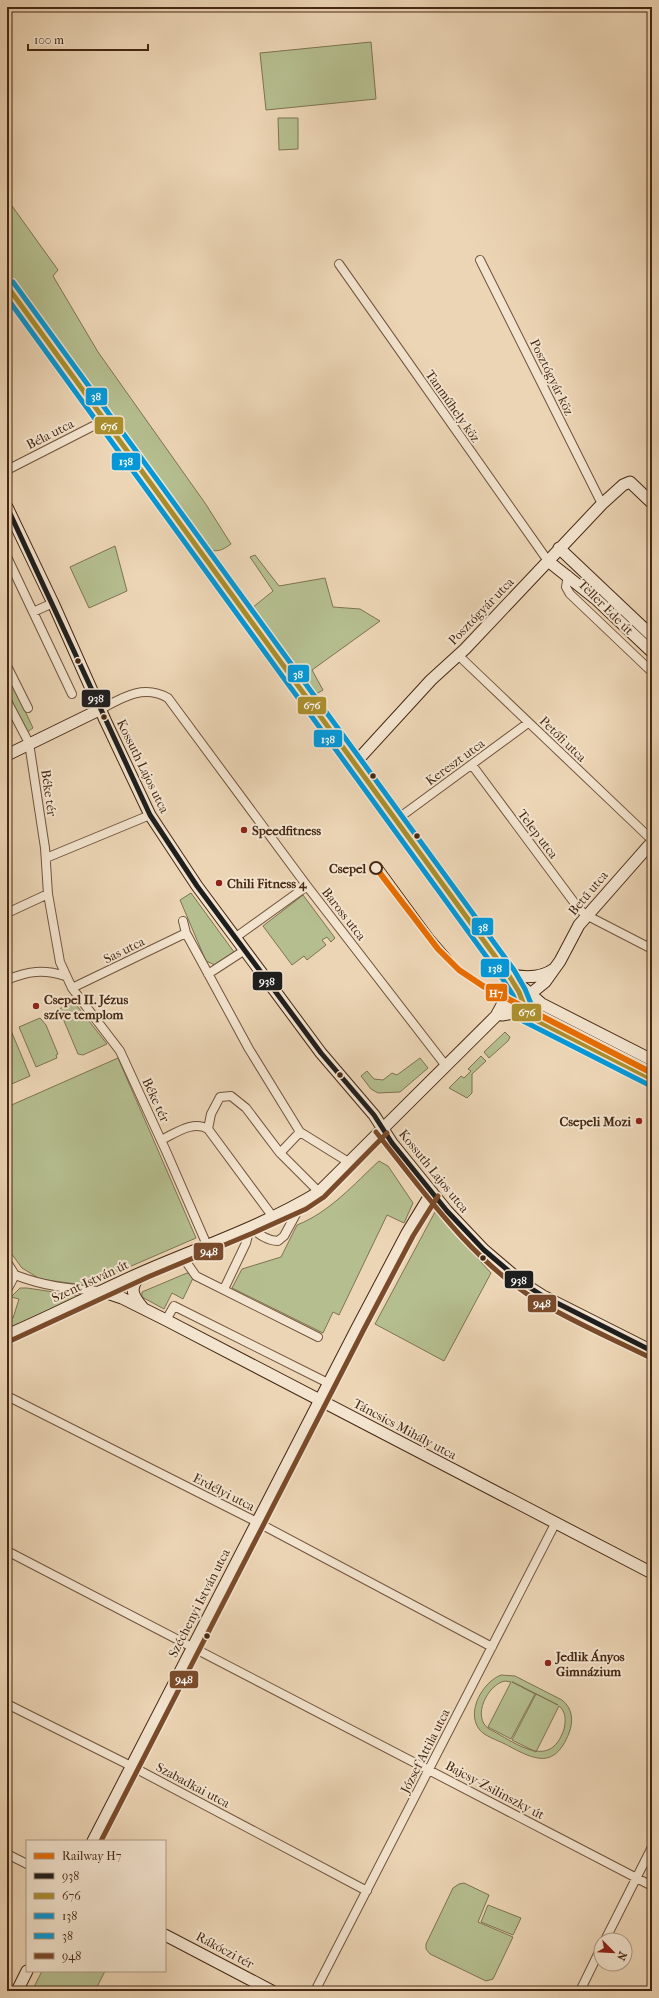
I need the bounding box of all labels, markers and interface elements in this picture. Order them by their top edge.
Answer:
scale bar [28,26,148,52]
text: 100 m [34,33,64,47]
street label: Posztógyár köz [527,336,577,418]
street label: Tanműhely köz [423,367,484,445]
line badge: 38 [85,387,108,406]
text: 38 [91,390,101,403]
street label: Béla utca [24,415,77,452]
line badge: 676 [94,416,124,435]
text: 676 [100,420,119,433]
line badge: 138 [111,452,141,471]
text: 138 [119,455,133,468]
street label: Posztógyár utca [445,574,518,648]
street label: Teller Ede út [575,576,637,638]
unlabelled marker [73,656,83,666]
line badge: 38 [287,664,310,683]
text: 38 [293,668,303,681]
line badge: 938 [81,689,111,708]
text: 938 [87,692,104,705]
line badge: 676 [297,696,327,715]
text: 676 [303,699,322,712]
unlabelled marker [99,712,109,722]
street label: Petőfi utca [537,713,590,766]
street label: Kossuth Lajos utca [114,717,173,816]
line badge: 138 [313,729,343,748]
text: 138 [321,733,335,746]
street label: Kereszt utca [423,735,488,788]
street label: Béke tér [38,769,60,818]
unlabelled marker [368,771,378,781]
street label: Telep utca [515,807,562,862]
place label: Speedfitness [252,823,321,839]
marker: Speedfitness [239,825,249,835]
unlabelled marker [412,831,422,841]
place label: Csepel [329,861,366,877]
marker: Csepel [369,861,383,875]
street label: Betű utca [565,867,612,918]
place label: Chili Fitness 4 [227,876,308,892]
marker: Chili Fitness 4 [214,878,224,888]
street label: Baross utca [319,885,370,944]
line badge: 38 [471,917,494,936]
text: 38 [478,921,488,934]
street label: Sas utca [101,933,148,966]
line badge: 138 [480,958,510,978]
text: 138 [488,962,502,975]
line badge: 938 [252,971,283,991]
text: 938 [258,975,275,988]
line badge: H7 [485,983,508,1002]
text: H7 [489,987,504,1000]
place label: Csepel II. Jézus szíve templom [44,992,128,1023]
marker: Csepel II. Jézus szíve templom [31,1001,41,1011]
line badge: 676 [511,1003,542,1022]
text: 676 [518,1006,537,1019]
unlabelled marker [335,1070,345,1080]
street label: Béke tér [139,1075,173,1125]
place label: Csepeli Mozi [559,1114,631,1130]
marker: Csepeli Mozi [634,1116,644,1126]
street label: Kossuth Lajos utca [396,1126,473,1216]
line badge: 948 [193,1242,224,1261]
text: 948 [199,1245,218,1258]
unlabelled marker [478,1253,488,1263]
street label: Szent István út [49,1257,131,1305]
line badge: 938 [504,1270,534,1289]
text: 938 [510,1274,527,1287]
line badge: 948 [527,1294,557,1313]
text: 948 [532,1297,551,1310]
street label: Táncsics Mihály utca [351,1395,460,1463]
street label: Erdélyi utca [191,1470,258,1514]
street label: Széchenyi István utca [165,1545,233,1660]
unlabelled marker [202,1631,212,1641]
place label: Jedlik Ányos Gimnázium [554,1649,625,1679]
marker: Jedlik Ányos Gimnázium [543,1658,553,1668]
line badge: 948 [169,1670,199,1689]
text: 948 [174,1673,193,1686]
street label: József Attila utca [397,1705,453,1797]
street label: Bajcsy-Zsilinszky út [443,1758,547,1823]
street label: Szabadkai utca [154,1759,233,1811]
legend [26,1840,166,1972]
text: Railway H7 [62,1849,122,1863]
text: 938 [62,1869,79,1883]
text: 676 [62,1889,81,1903]
text: 138 [62,1909,77,1923]
street label: Rákóczi tér [193,1928,257,1972]
text: 38 [62,1929,73,1943]
north arrow [593,1932,633,1972]
text: 948 [62,1949,81,1963]
text: N [614,1949,629,1963]

